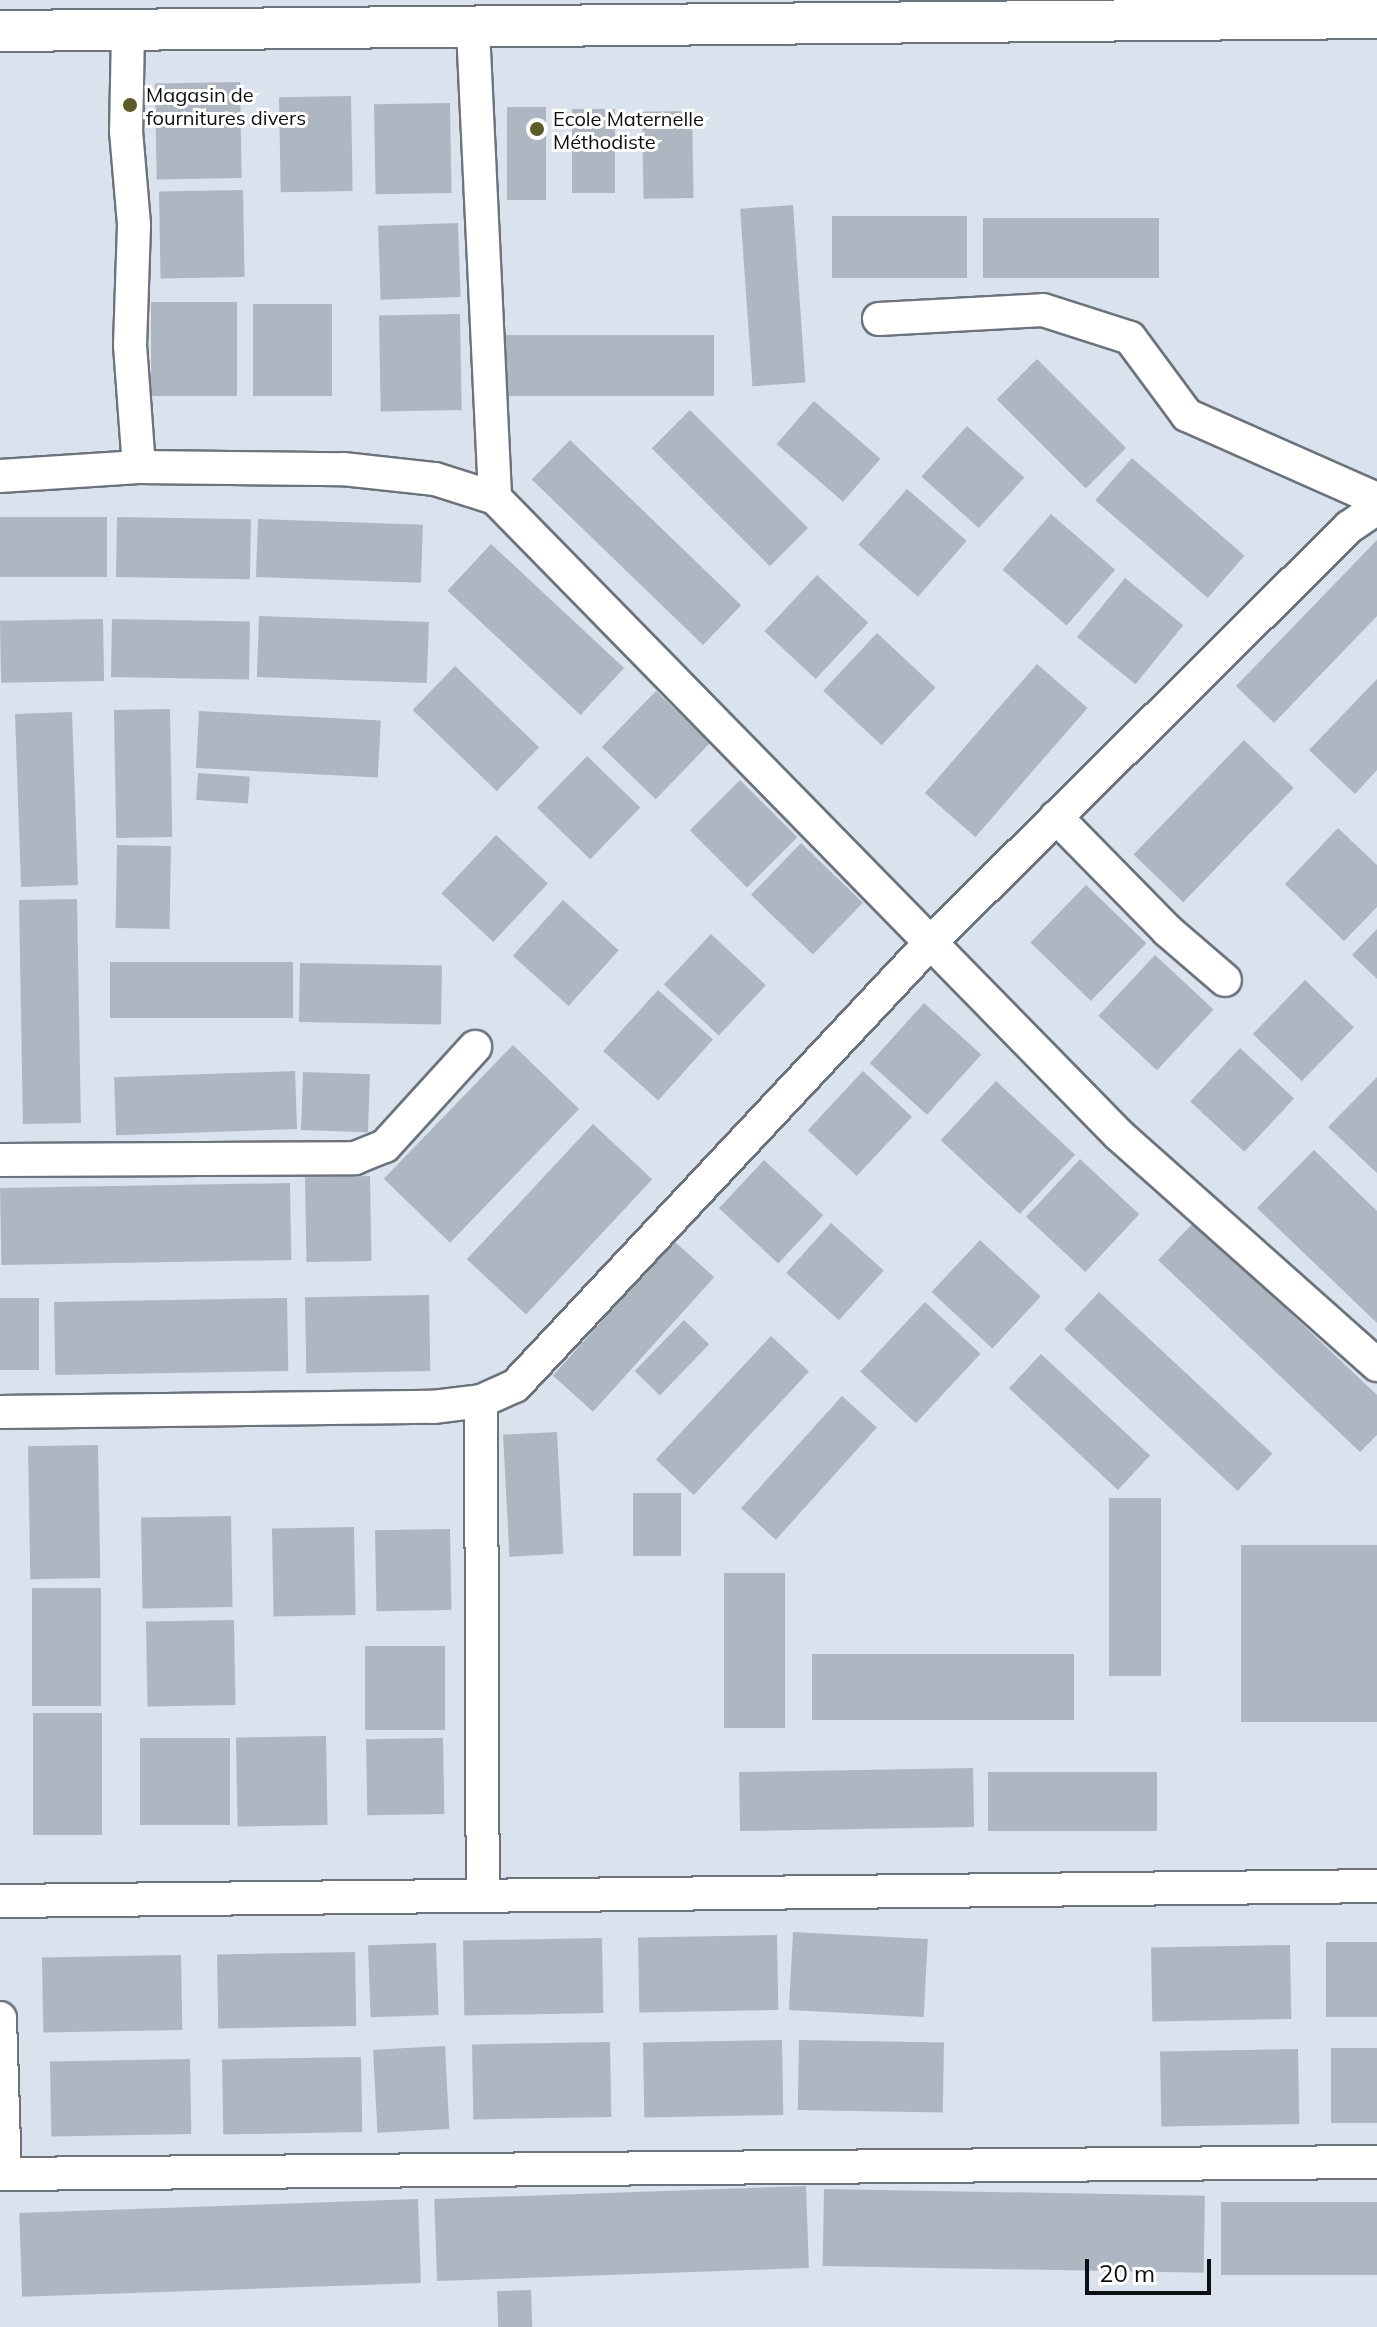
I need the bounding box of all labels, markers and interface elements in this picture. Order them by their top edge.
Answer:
place label: Magasin de fournitures divers [146,82,306,129]
marker: Magasin de fournitures divers [121,96,139,114]
place label: Ecole Maternelle Méthodiste [553,106,704,153]
marker: Ecole Maternelle Méthodiste [528,120,546,138]
scale bar [1089,2243,1215,2293]
text: 20 m [1099,2258,1155,2288]

